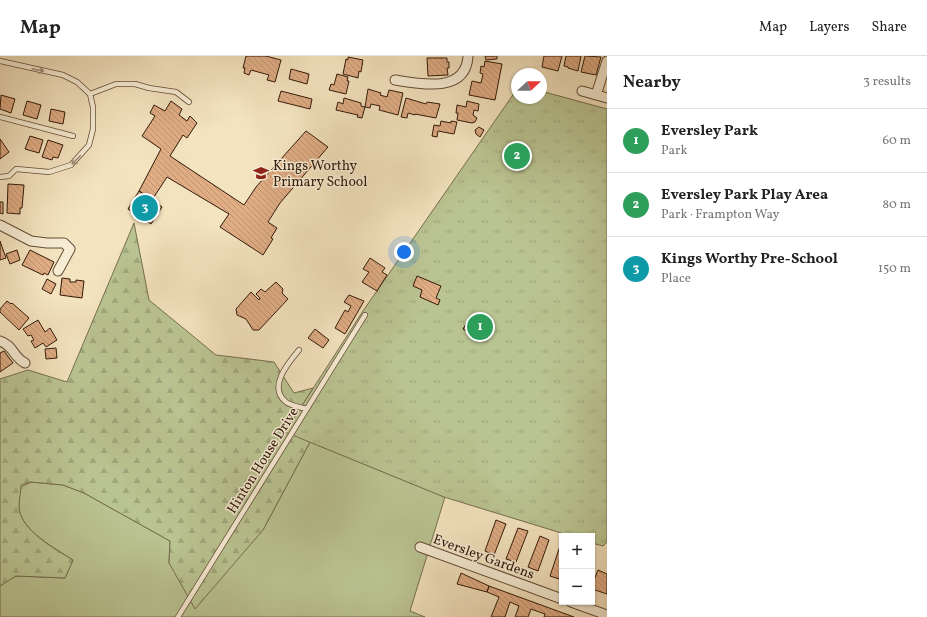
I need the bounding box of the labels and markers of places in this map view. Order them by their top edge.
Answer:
pin: 2 [504,141,530,171]
place label: Kings Worthy Primary School [273,157,367,192]
school or university icon: Kings Worthy Primary School [252,164,270,182]
pin: 3 [132,193,158,223]
pin: 1 [467,312,493,342]

